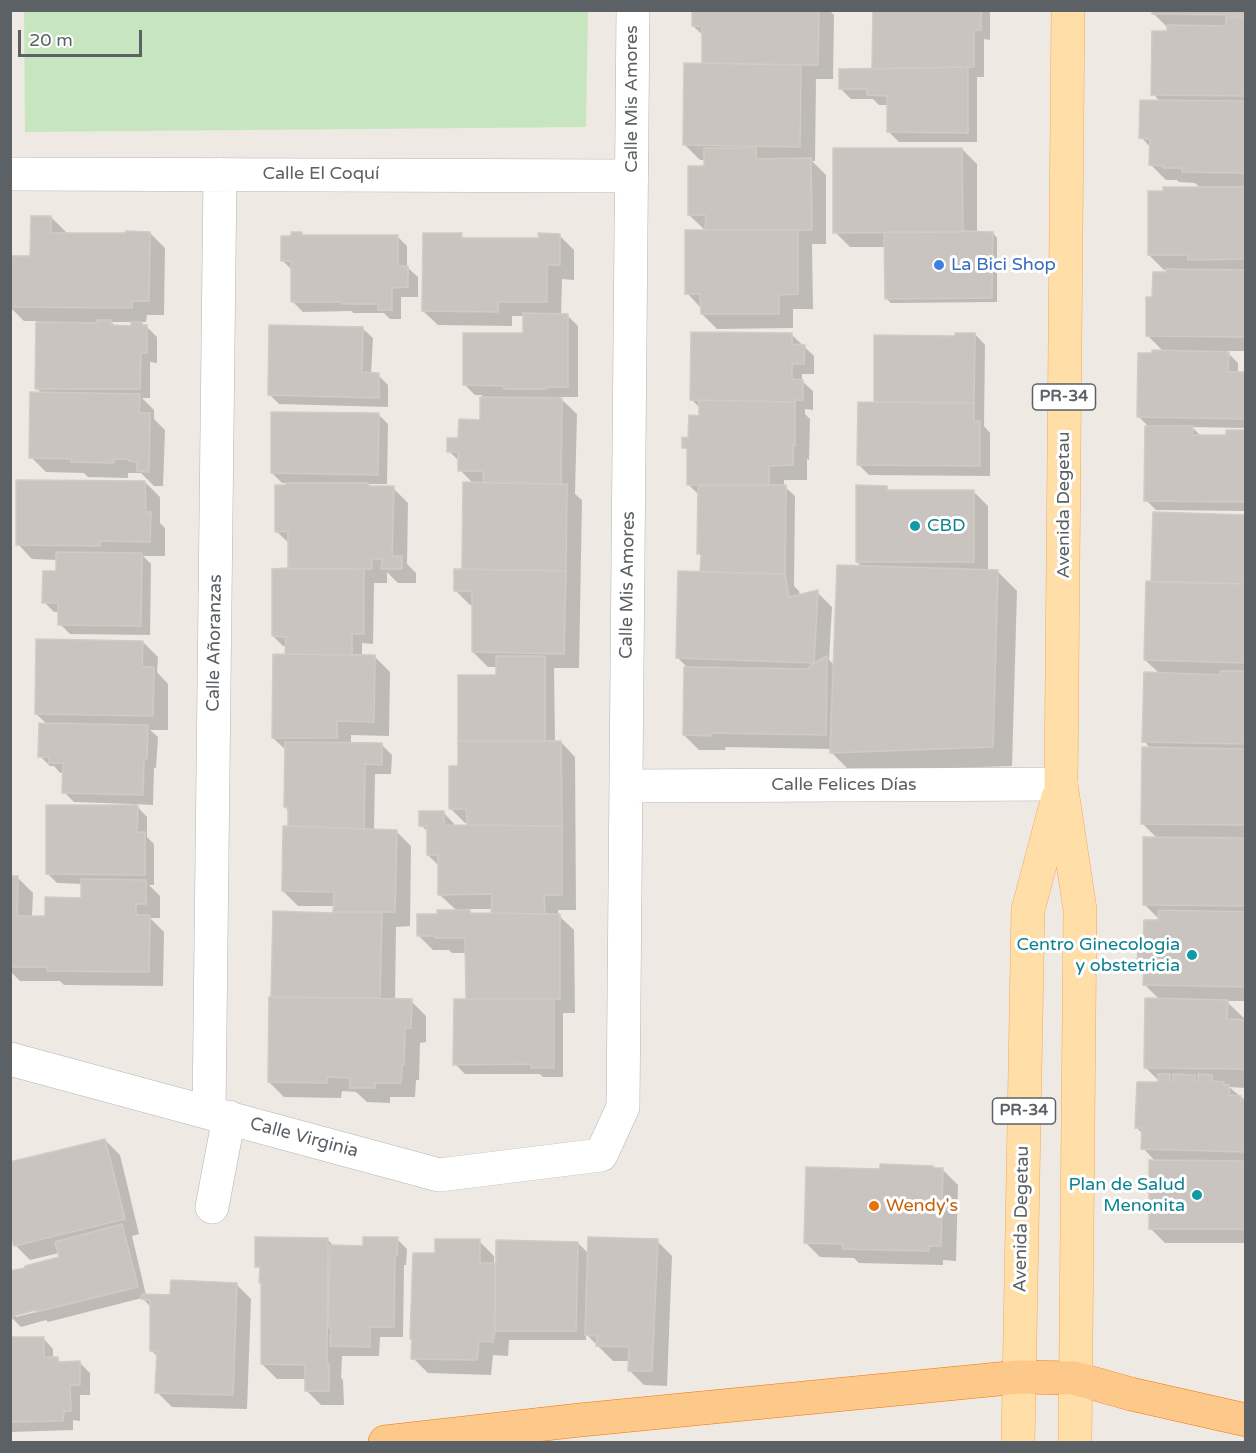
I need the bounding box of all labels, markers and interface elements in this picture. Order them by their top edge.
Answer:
scale bar [21,18,146,56]
street label: Calle Mis Amores [621,25,643,173]
text: 20 m [29,29,73,51]
street label: Calle El Coquí [262,163,380,185]
place label: La Bici Shop [951,254,1056,276]
marker: La Bici Shop [932,258,946,272]
road number: PR-34 [1032,384,1096,410]
street label: Avenida Degetau [1053,432,1075,578]
street label: Calle Mis Amores [616,511,640,659]
place label: CBD [927,515,966,537]
marker: CBD [908,519,922,533]
street label: Calle Añoranzas [203,574,227,712]
street label: Calle Felices Días [771,774,917,796]
place label: Centro Ginecologia y obstetricia [1017,934,1180,976]
marker: Centro Ginecologia y obstetricia [1185,948,1199,962]
road number: PR-34 [992,1098,1056,1124]
street label: Calle Virginia [247,1113,361,1163]
street label: Avenida Degetau [1010,1145,1034,1293]
place label: Plan de Salud Menonita [1069,1174,1185,1216]
marker: Plan de Salud Menonita [1190,1188,1204,1202]
place label: Wendy's [886,1195,958,1217]
marker: Wendy's [867,1199,881,1213]

